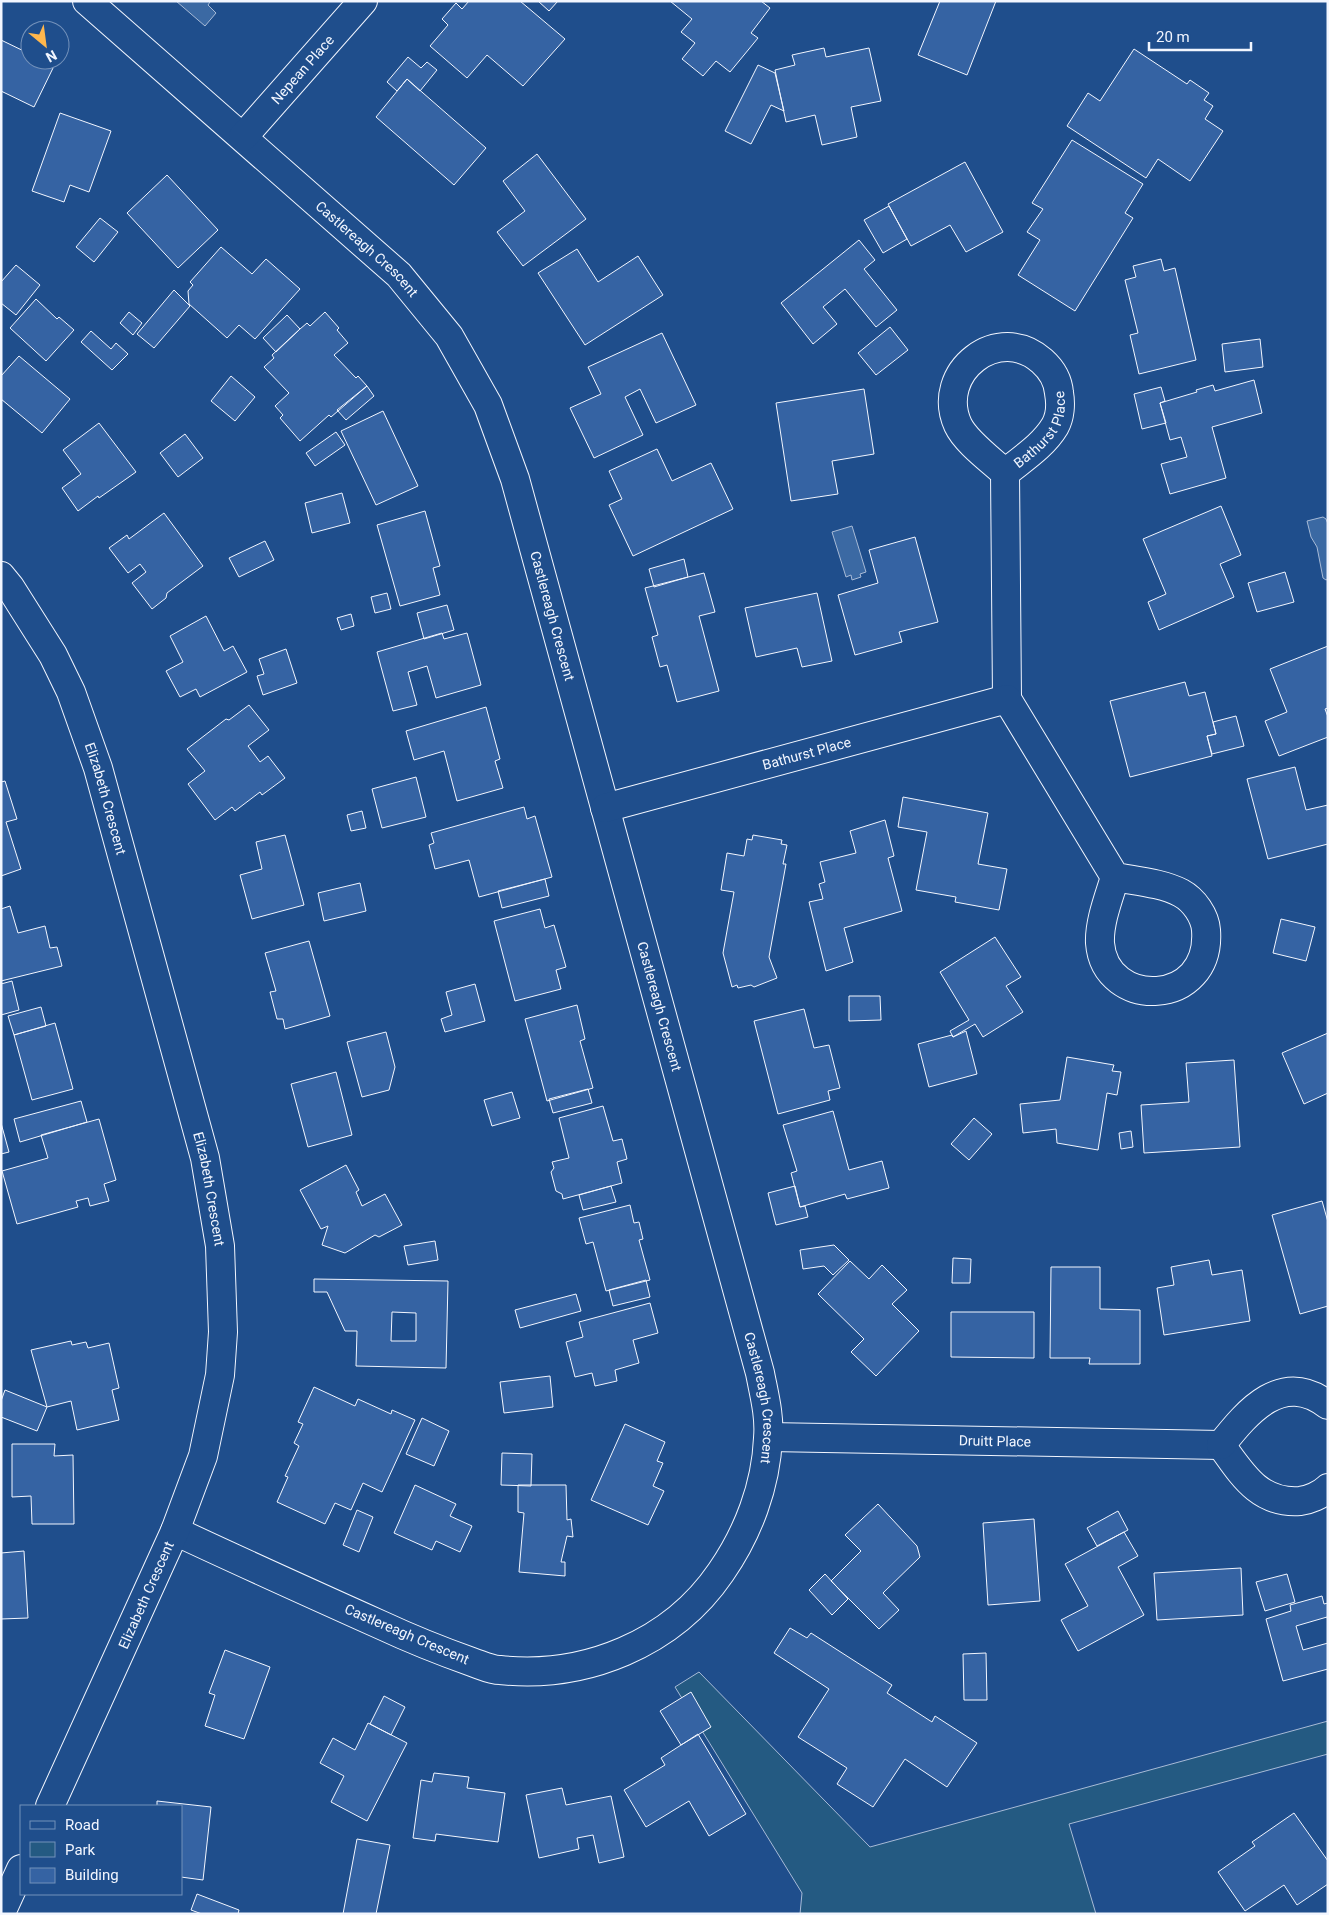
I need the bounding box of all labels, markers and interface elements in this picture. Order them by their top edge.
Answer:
north arrow [20,20,70,70]
scale bar [1149,20,1252,52]
text: 20 m [1156,28,1190,46]
street label: Nepean Place [268,32,337,107]
text: N [43,47,60,66]
street label: Castlereagh Crescent [313,198,422,300]
street label: Bathurst Place [1011,390,1068,471]
street label: Castlereagh Crescent [527,549,578,683]
street label: Bathurst Place [761,734,853,773]
street label: Elizabeth Crescent [82,740,130,857]
street label: Castlereagh Crescent [634,940,685,1073]
street label: Elizabeth Crescent [190,1130,228,1248]
street label: Castlereagh Crescent [741,1330,776,1465]
street label: Druitt Place [959,1432,1031,1450]
street label: Elizabeth Crescent [115,1538,177,1651]
street label: Castlereagh Crescent [342,1601,472,1668]
legend [20,1805,182,1895]
text: Road [65,1816,99,1834]
text: Park [65,1841,96,1859]
text: Building [65,1866,119,1884]

